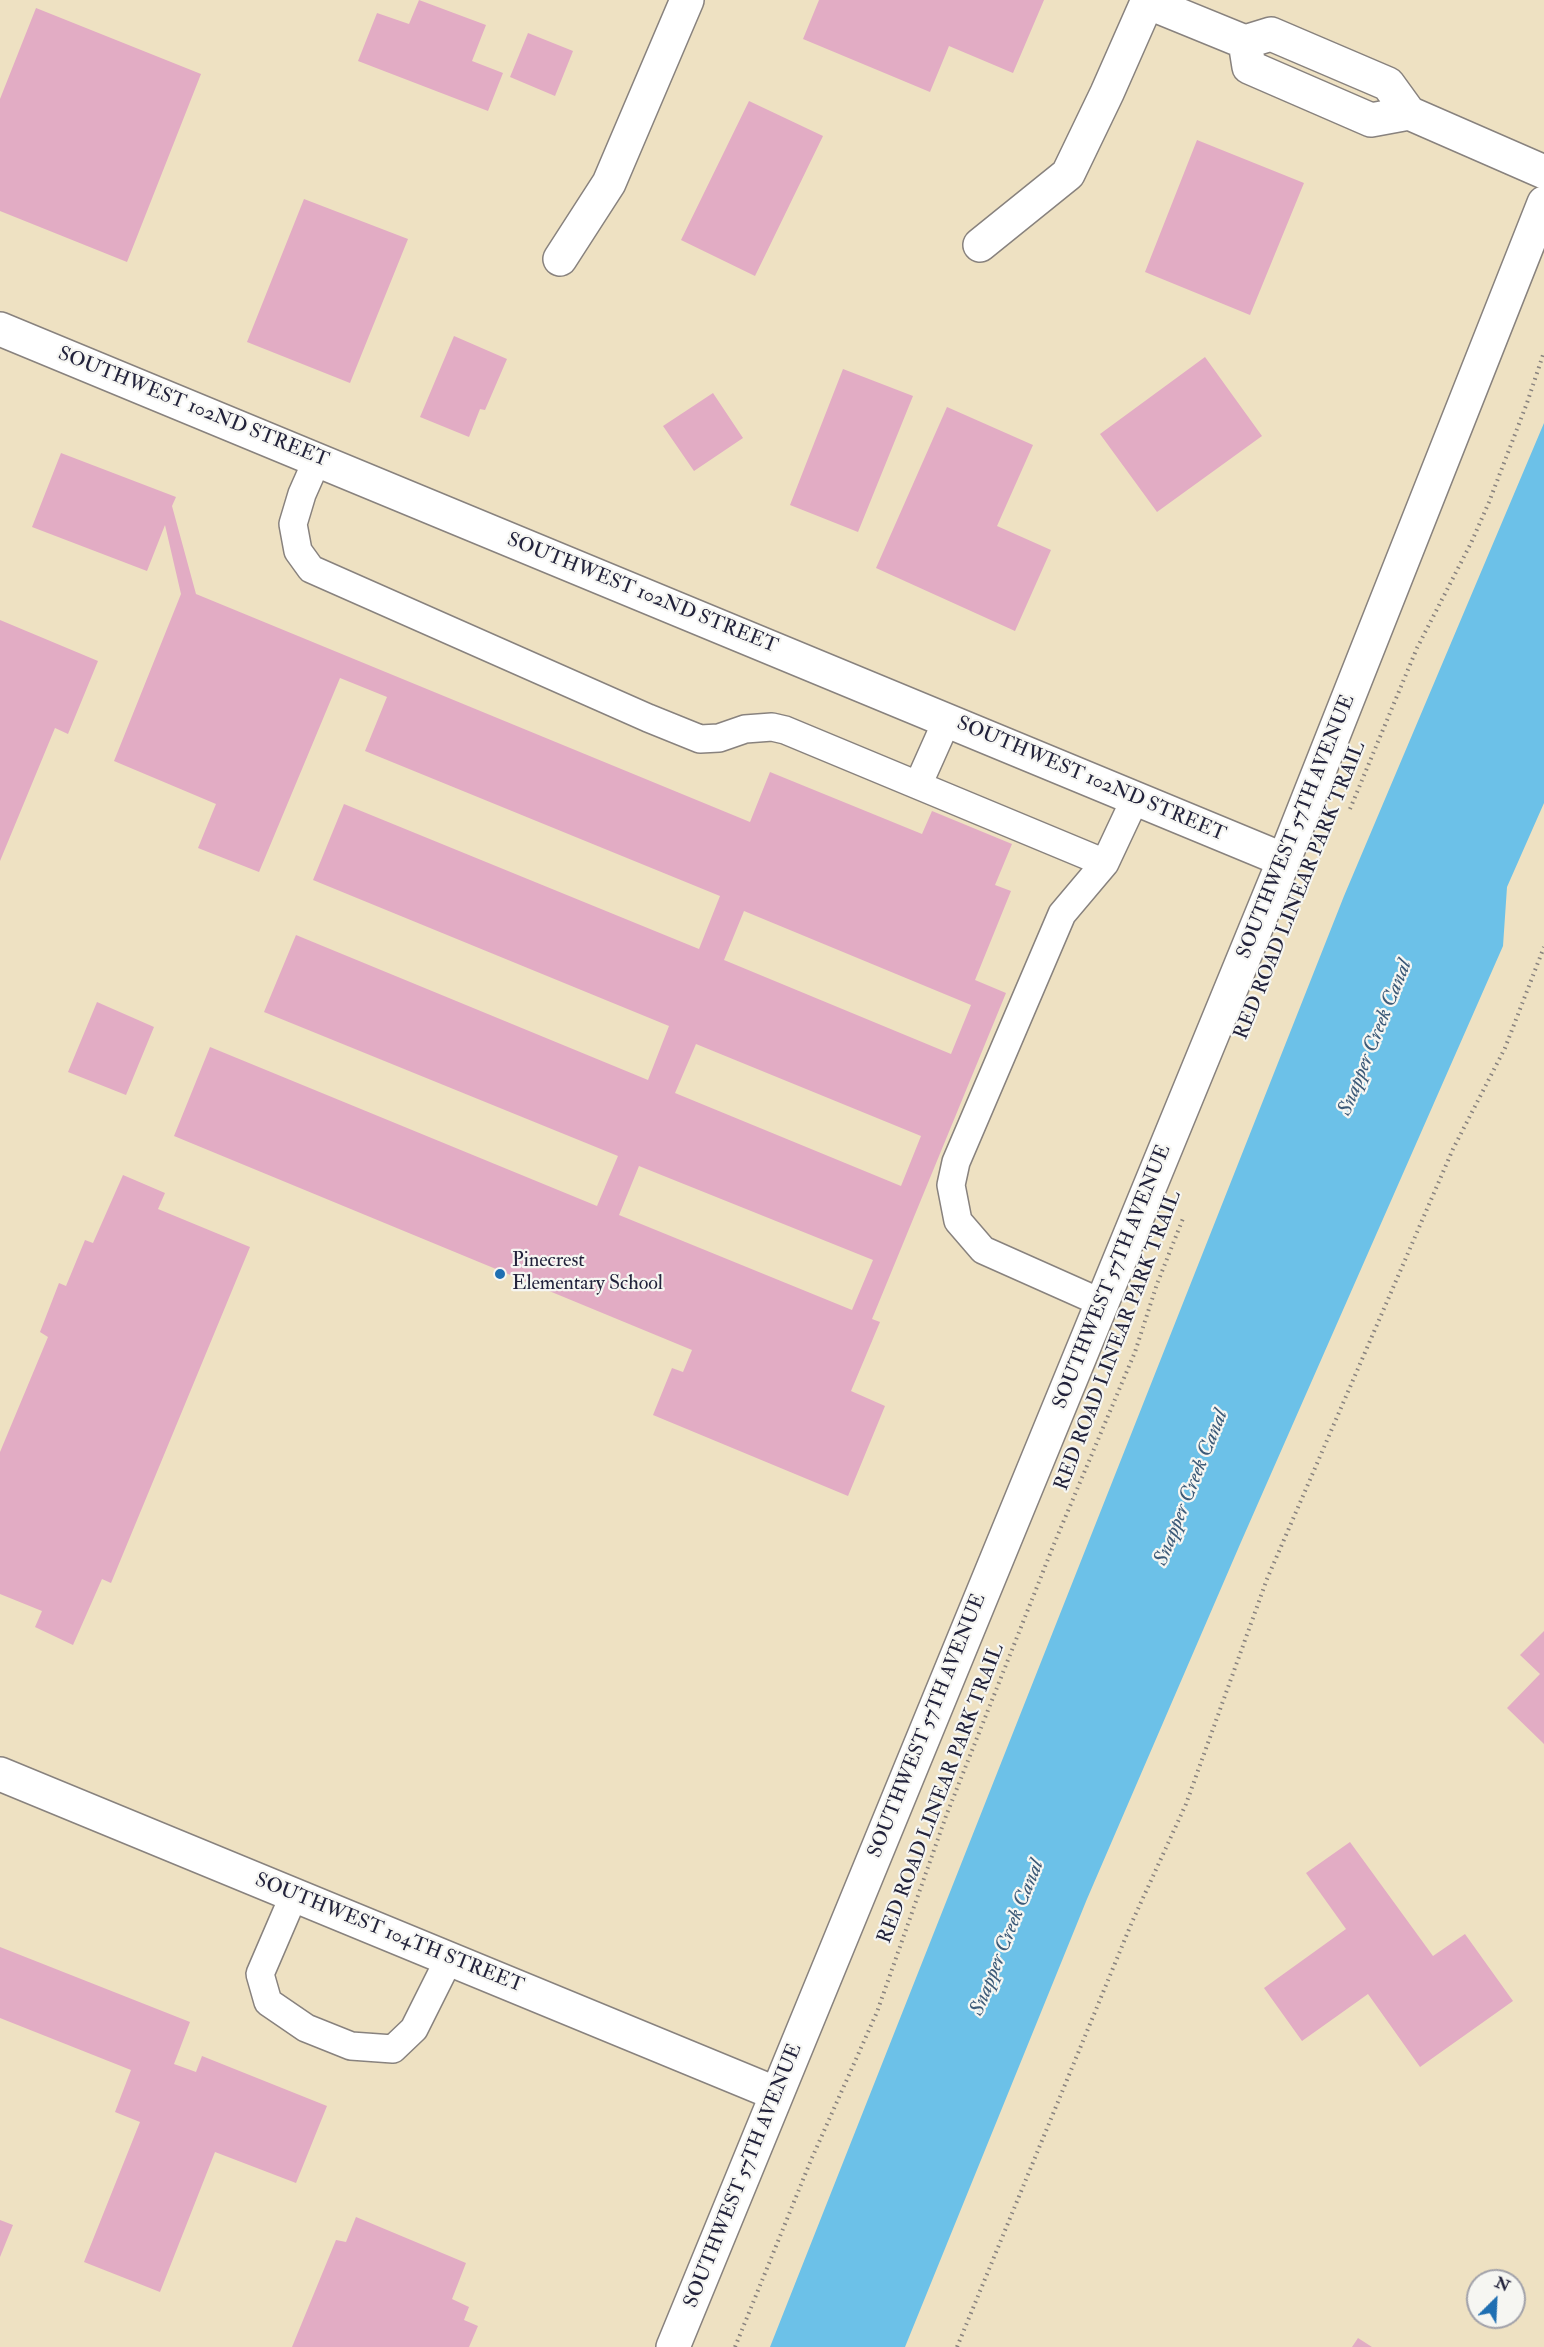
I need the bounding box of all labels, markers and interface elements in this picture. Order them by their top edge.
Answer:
street label: SOUTHWEST 102ND STREET [54,343,332,473]
street label: SOUTHWEST 102ND STREET [503,529,781,659]
street label: SOUTHWEST 57TH AVENUE [1233,691,1361,963]
street label: SOUTHWEST 102ND STREET [953,712,1229,848]
street label: RED ROAD LINEAR PARK TRAIL [1230,739,1372,1043]
water label: Snapper Creek Canal [1333,957,1419,1119]
street label: SOUTHWEST 57TH AVENUE [1049,1141,1177,1413]
street label: RED ROAD LINEAR PARK TRAIL [1051,1188,1187,1494]
place label: Pinecrest Elementary School [512,1250,663,1297]
marker: Pinecrest Elementary School [493,1267,507,1281]
water label: Snapper Creek Canal [1149,1407,1235,1569]
street label: SOUTHWEST 57TH AVENUE [864,1590,992,1862]
street label: RED ROAD LINEAR PARK TRAIL [874,1641,1010,1947]
water label: Snapper Creek Canal [965,1857,1051,2019]
street label: SOUTHWEST 104TH STREET [251,1869,527,1999]
street label: SOUTHWEST 57TH AVENUE [680,2040,808,2312]
north arrow [1466,2269,1526,2329]
text: N [1492,2272,1513,2296]

